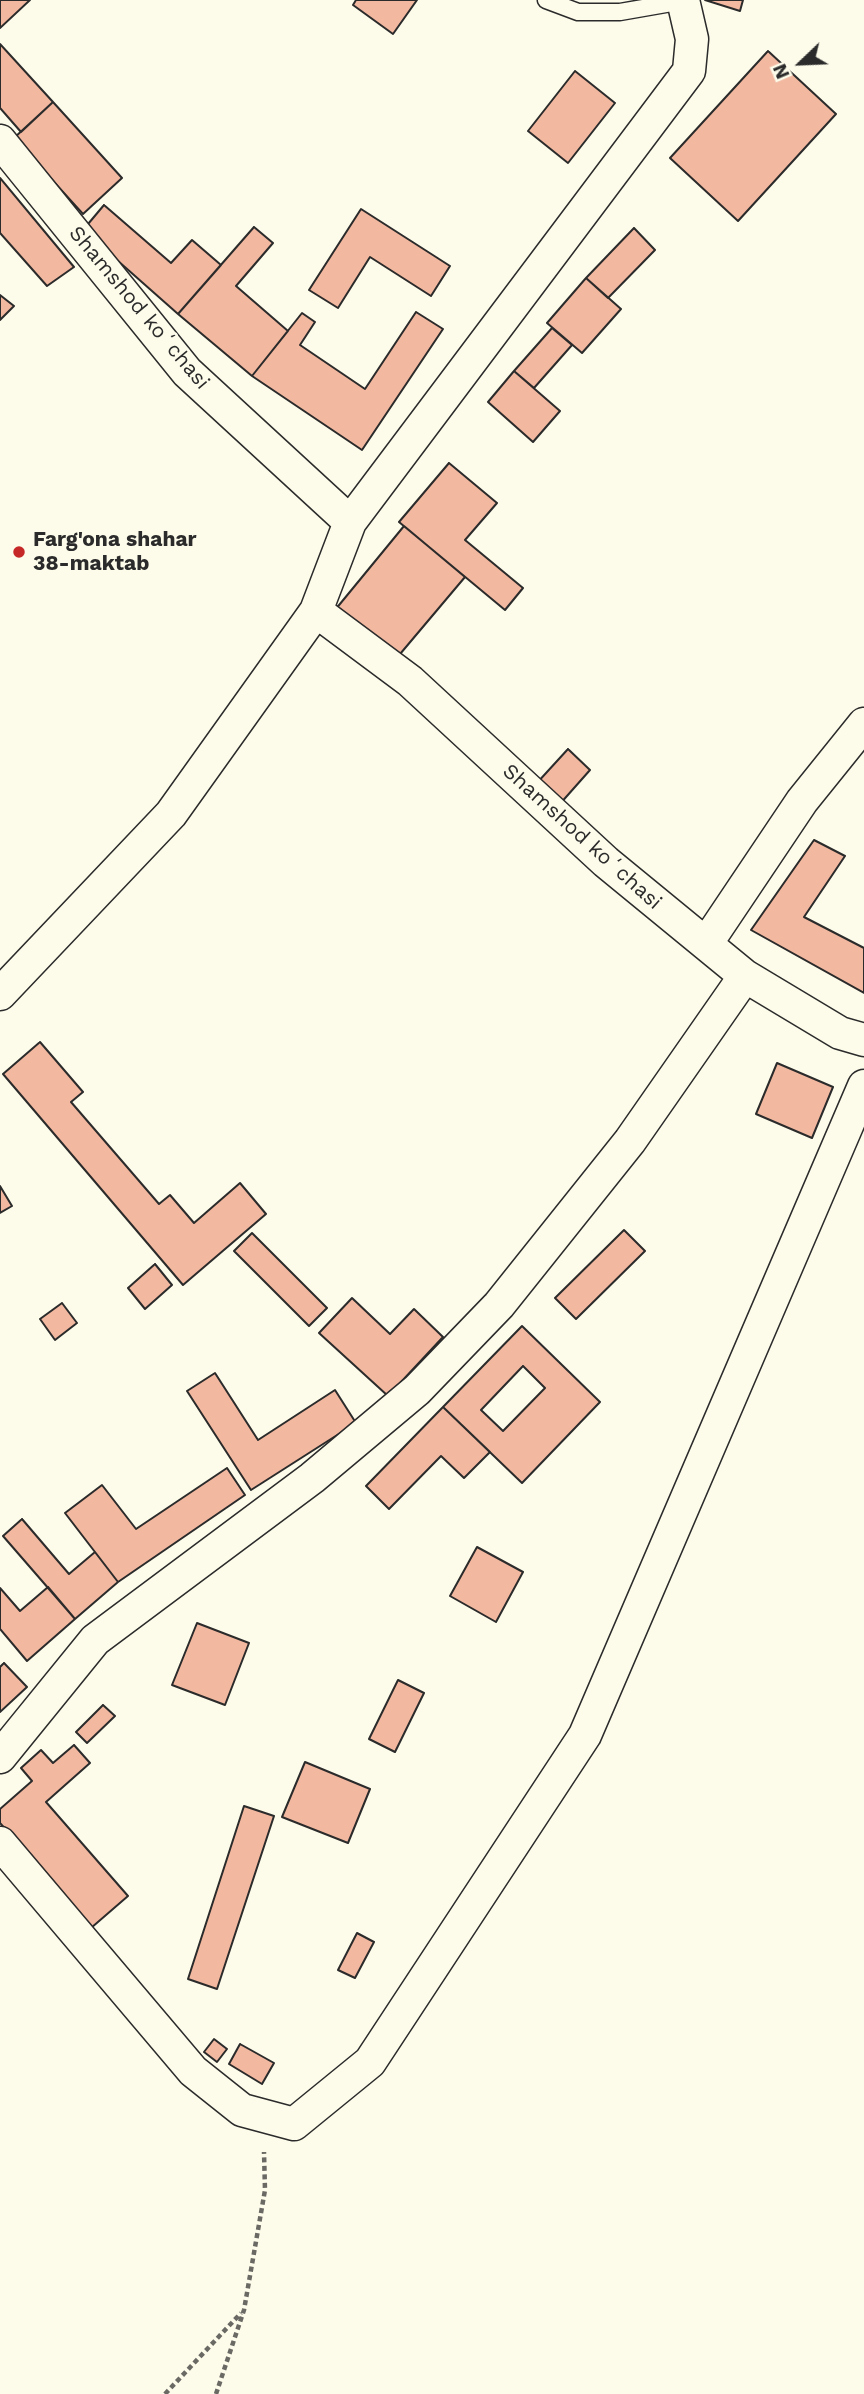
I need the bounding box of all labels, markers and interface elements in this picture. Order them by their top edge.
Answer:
north arrow [766,28,836,98]
text: N [768,60,795,82]
street label: Shamshod koʻchasi [63,221,215,395]
place label: Farg'ona shahar 38-maktab [33,527,197,577]
marker: Farg'ona shahar 38-maktab [11,544,27,560]
street label: Shamshod koʻchasi [497,759,667,915]

